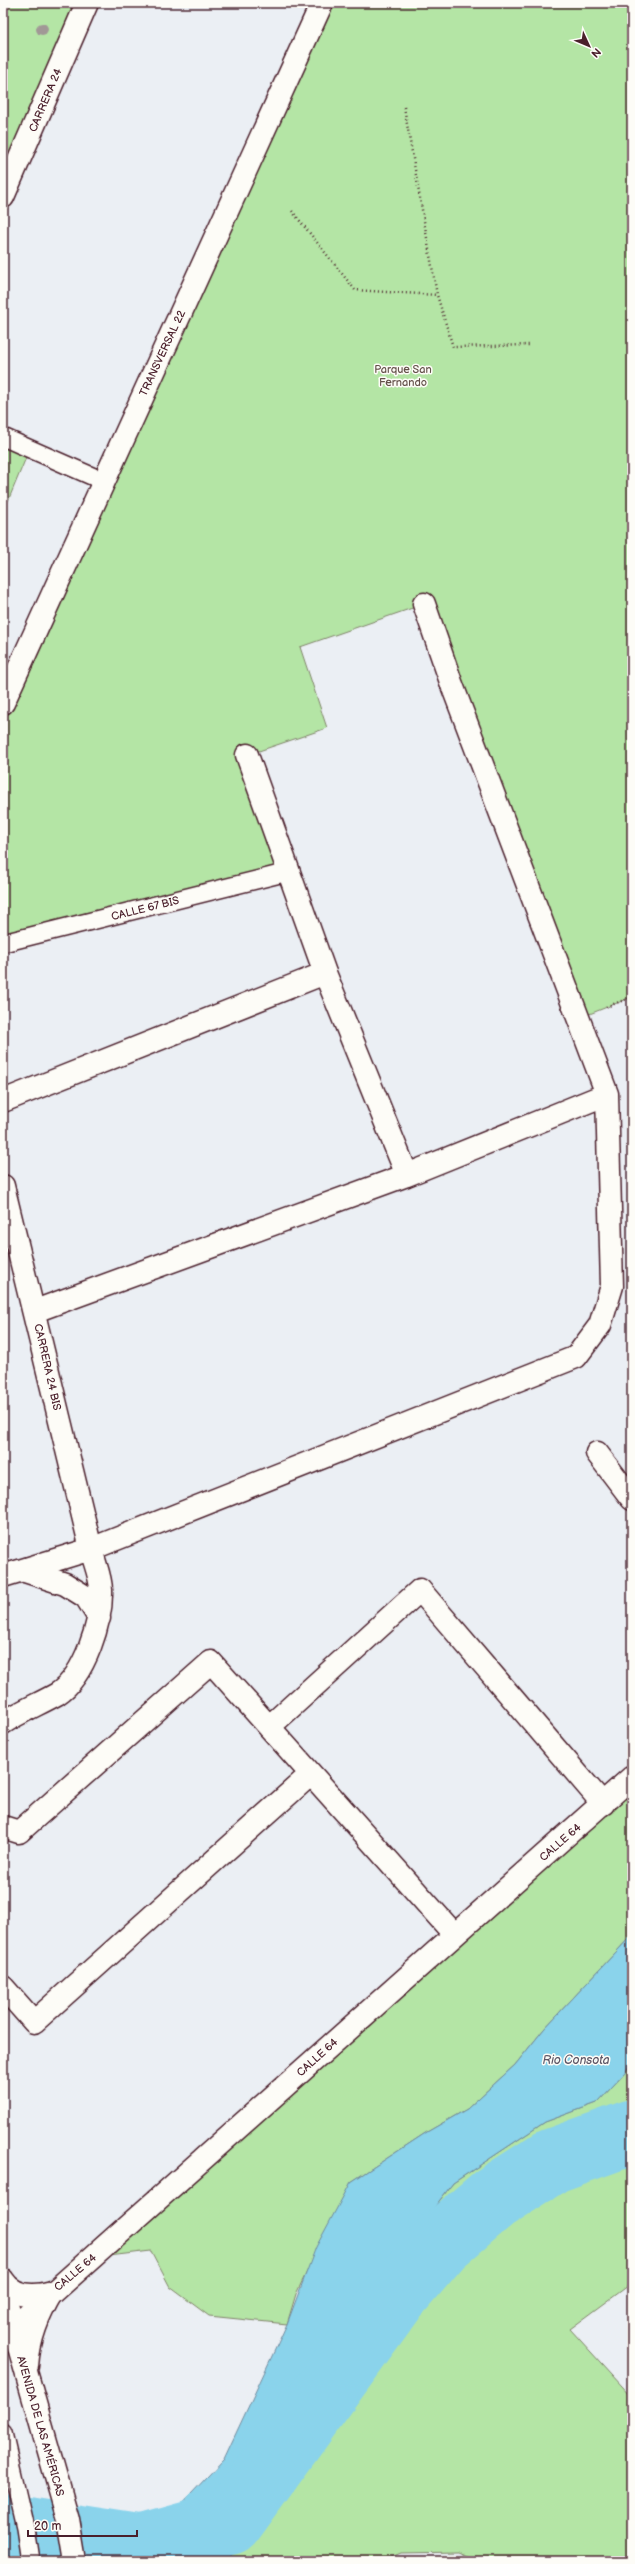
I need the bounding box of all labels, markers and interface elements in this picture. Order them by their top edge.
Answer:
north arrow [569,26,609,66]
text: N [588,45,603,60]
street label: CARRERA 24 [26,66,65,134]
street label: TRANSVERSAL 22 [137,308,188,398]
park label: Parque San Fernando [374,363,432,389]
street label: CALLE 67 BIS [110,894,181,923]
street label: CARRERA 24 BIS [31,1323,64,1412]
street label: CALLE 64 [537,1821,584,1864]
street label: CALLE 64 [294,2035,341,2079]
water label: Rio Consota [543,2053,610,2068]
street label: CALLE 64 [52,2251,99,2294]
street label: AVENIDA DE LAS AMÉRICAS [14,2354,68,2498]
scale bar [28,2512,137,2538]
text: 20 m [34,2519,61,2534]

